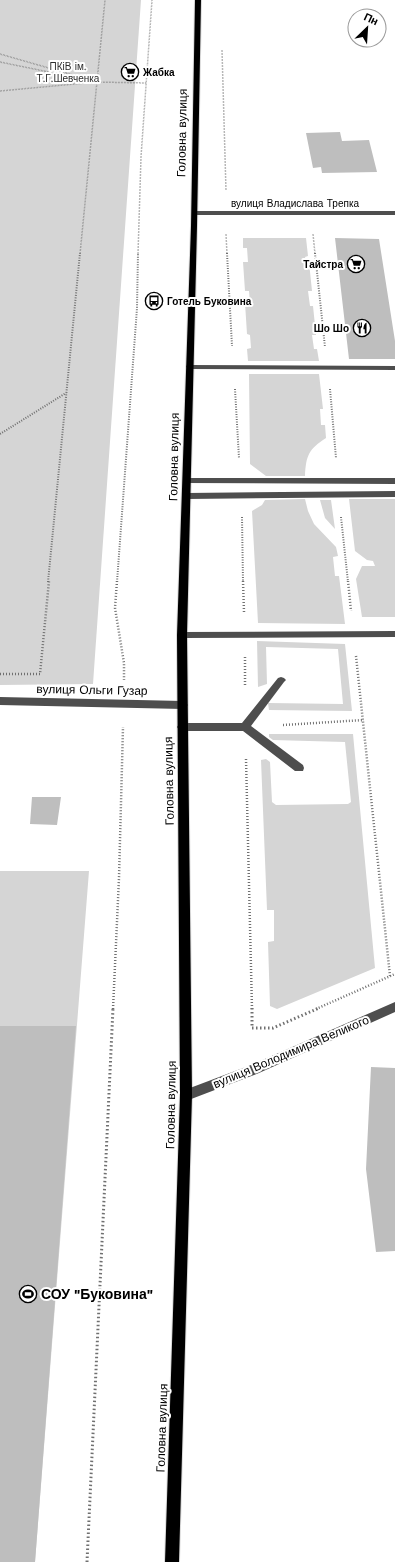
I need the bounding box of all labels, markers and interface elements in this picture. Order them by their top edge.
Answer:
north arrow [347,8,387,48]
text: Пн [362,10,380,28]
park label: ПКіВ ім. Т.Г.Шевченка [37,61,100,84]
supermarket icon: Жабка [120,62,140,82]
place label: Жабка [142,67,175,78]
street label: Головна вулиця [174,89,190,177]
street label: вулиця Владислава Трепка [231,198,360,209]
supermarket icon: Тайстра [346,254,366,274]
place label: Тайстра [303,259,343,270]
bus stop icon: Готель Буковина [144,291,164,311]
place label: Готель Буковина [167,296,252,307]
restaurant icon: Шо Шо [352,318,372,338]
place label: Шо Шо [314,323,349,334]
street label: Головна вулиця [166,413,182,501]
street label: вулиця Ольги Гузар [36,682,148,698]
street label: Головна вулиця [161,737,177,825]
street label: вулиця Володимира Великого [211,1013,371,1091]
street label: Головна вулиця [163,1061,179,1149]
sports icon: СОУ "Буковина" [18,1284,38,1304]
place label: СОУ "Буковина" [41,1286,153,1302]
street label: Головна вулиця [153,1383,171,1473]

